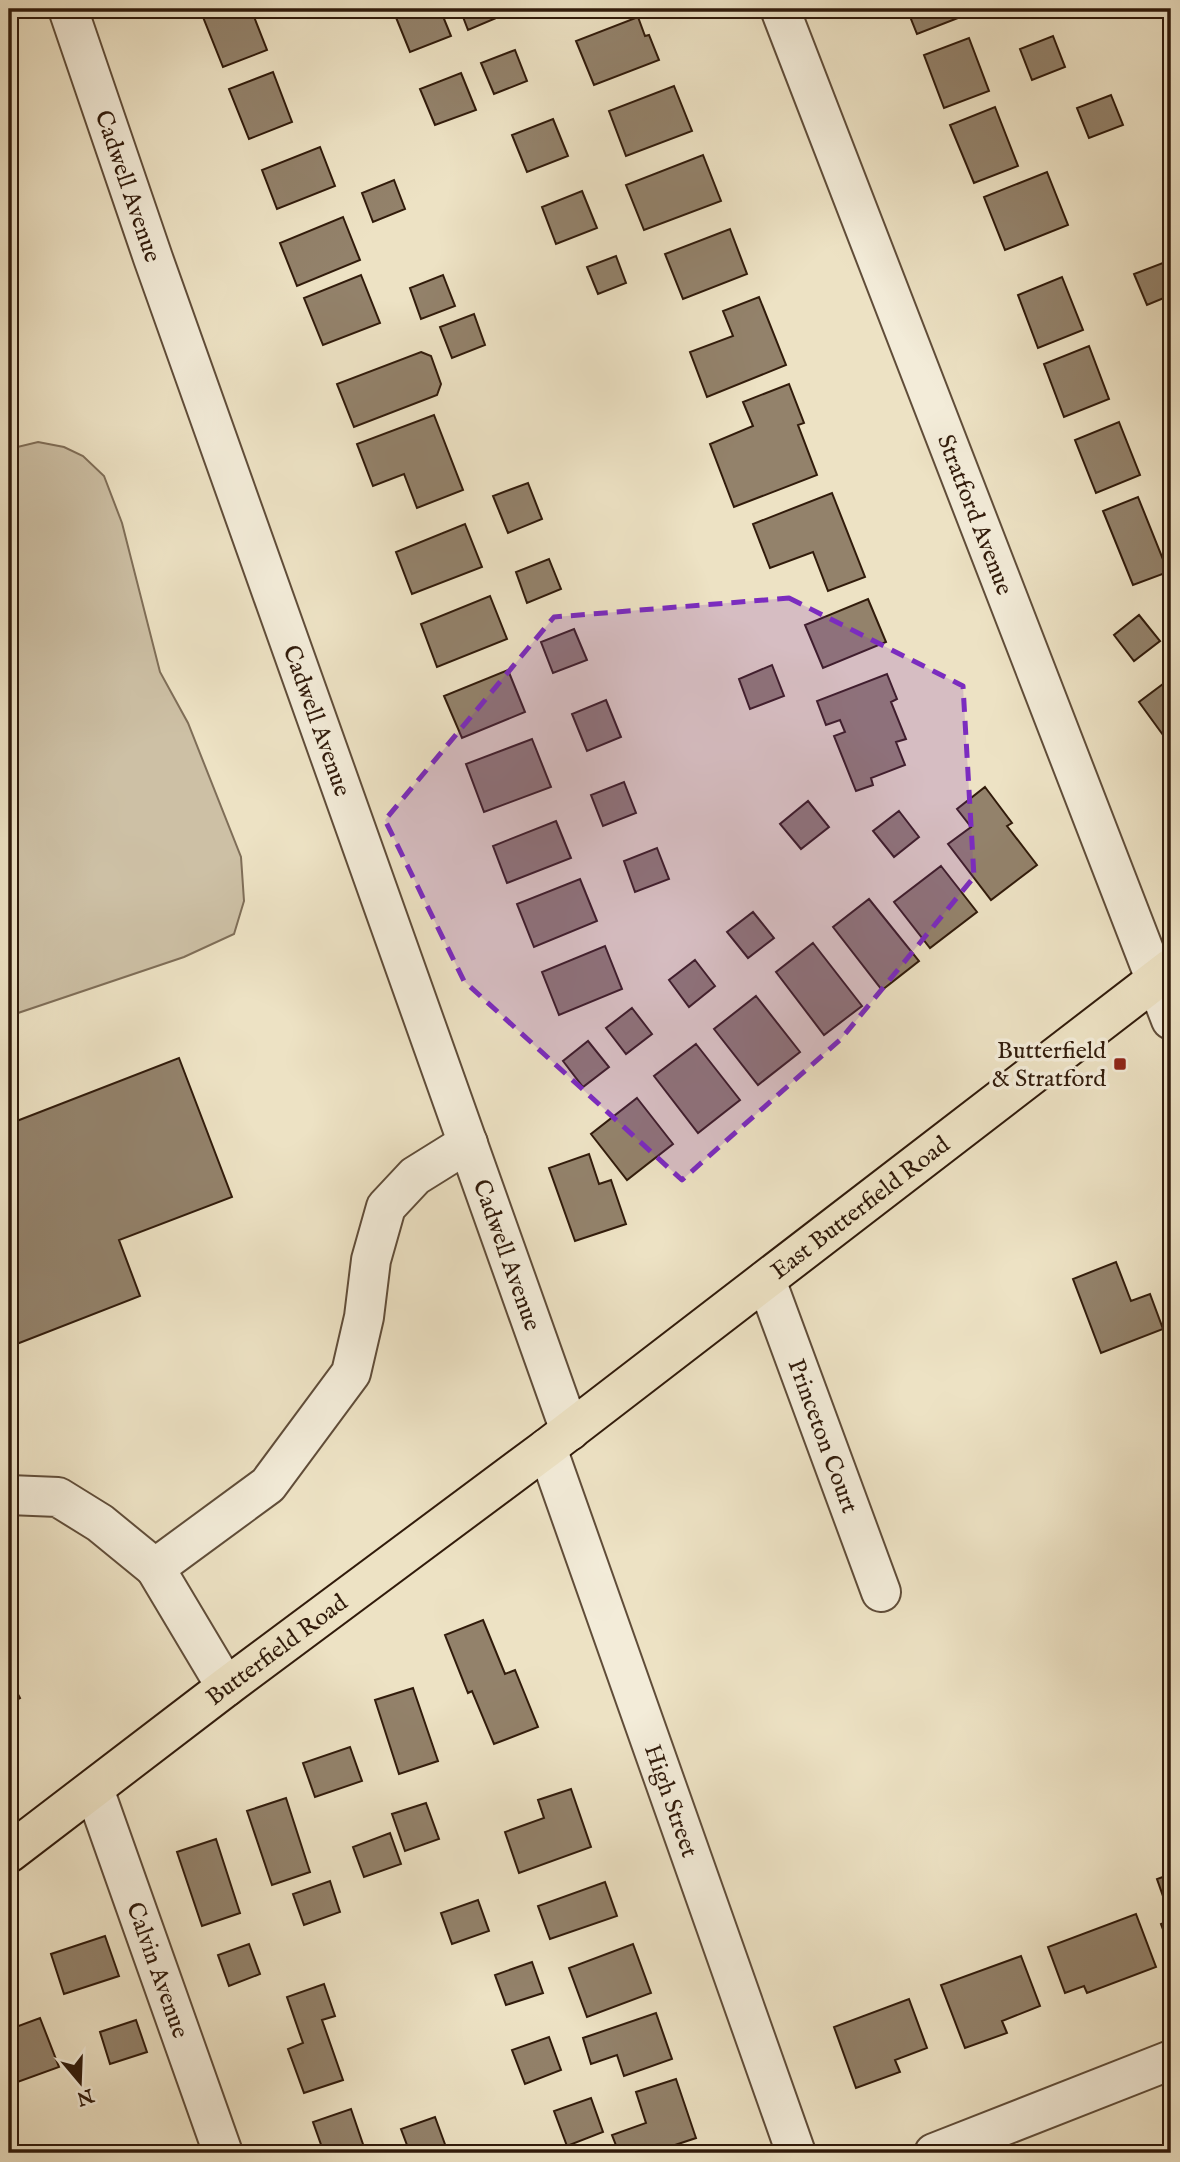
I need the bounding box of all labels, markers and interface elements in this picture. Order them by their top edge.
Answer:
street label: Cadwell Avenue [87,106,167,267]
street label: Stratford Avenue [929,430,1019,600]
street label: Cadwell Avenue [275,641,357,801]
place label: Butterfield & Stratford [992,1036,1106,1095]
marker: Butterfield & Stratford [1112,1056,1128,1072]
street label: East Butterfield Road [765,1130,956,1287]
street label: Cadwell Avenue [465,1175,547,1335]
street label: Princeton Court [779,1355,865,1518]
street label: Butterfield Road [200,1588,354,1714]
street label: High Street [636,1740,704,1862]
street label: Calvin Avenue [118,1898,195,2043]
north arrow [46,2046,116,2116]
text: N [73,2082,98,2110]

